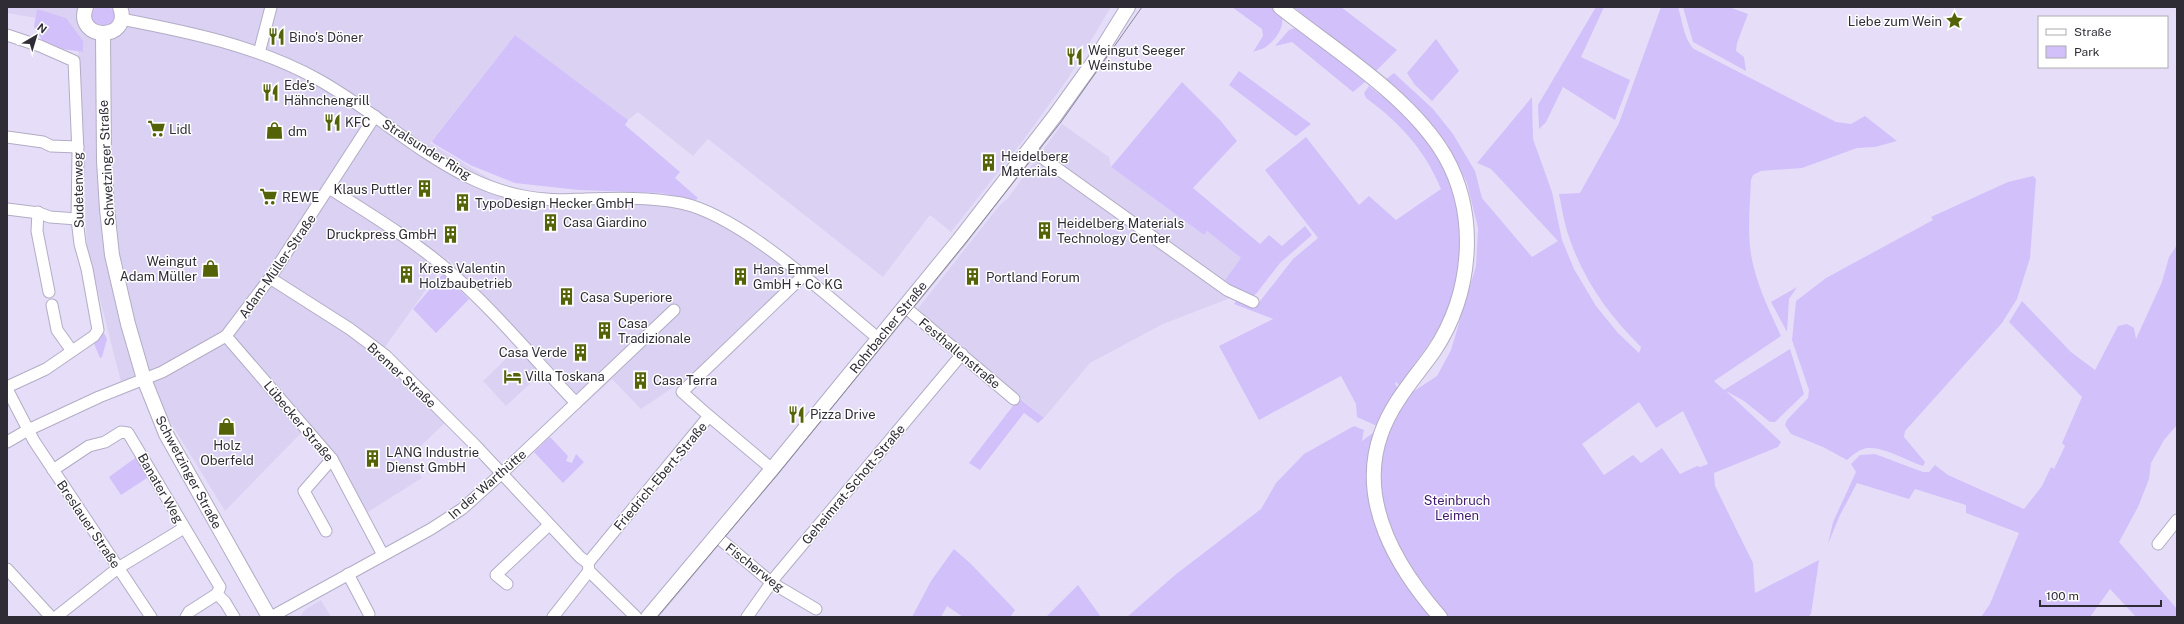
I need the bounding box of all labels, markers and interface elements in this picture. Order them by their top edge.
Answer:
place icon: Liebe zum Wein [1945,11,1965,31]
place label: Liebe zum Wein [1848,14,1942,29]
north arrow [16,16,56,56]
legend [2038,16,2168,68]
text: N [35,21,49,35]
text: Straße [2074,25,2112,39]
restaurant icon: Bino's Döner [266,27,286,47]
place label: Bino's Döner [289,30,363,45]
place label: Weingut Seeger Weinstube [1088,43,1185,73]
text: Park [2074,45,2100,59]
restaurant icon: Weingut Seeger Weinstube [1065,47,1085,67]
place label: Ede's Hähnchengrill [284,78,370,108]
restaurant icon: Ede's Hähnchengrill [261,82,281,102]
street label: Schwetzinger Straße [96,100,117,226]
restaurant icon: KFC [322,112,342,132]
place label: KFC [345,115,371,130]
street label: Stralsunder Ring [380,116,474,183]
supermarket icon: Lidl [146,119,166,139]
shop icon: dm [265,121,285,141]
place label: Lidl [169,122,192,137]
place label: dm [288,124,307,139]
place label: Heidelberg Materials [1001,149,1069,179]
street label: Sudetenweg [70,152,87,228]
building icon: Heidelberg Materials [978,153,998,173]
building icon: Klaus Puttler [415,179,435,199]
place label: Klaus Puttler [334,182,412,197]
supermarket icon: REWE [259,187,279,207]
place label: REWE [282,190,319,205]
building icon: TypoDesign Hecker GmbH [452,193,472,213]
place label: TypoDesign Hecker GmbH [475,196,634,211]
street label: Adam-Müller-Straße [236,211,319,321]
building icon: Casa Giardino [540,212,560,232]
place label: Casa Giardino [563,215,647,230]
place label: Heidelberg Materials Technology Center [1057,216,1184,246]
building icon: Heidelberg Materials Technology Center [1034,220,1054,240]
building icon: Druckpress GmbH [440,224,460,244]
place label: Druckpress GmbH [326,227,437,242]
place label: Weingut Adam Müller [120,254,197,284]
shop icon: Weingut Adam Müller [200,258,220,278]
place label: Kress Valentin Holzbaubetrieb [419,261,513,291]
place label: Hans Emmel GmbH + Co KG [753,262,843,292]
building icon: Kress Valentin Holzbaubetrieb [396,265,416,285]
building icon: Hans Emmel GmbH + Co KG [730,266,750,286]
building icon: Portland Forum [963,267,983,287]
place label: Portland Forum [986,270,1080,285]
street label: Rohrbacher Straße [847,278,930,376]
building icon: Casa Superiore [557,287,577,307]
place label: Casa Superiore [580,290,672,305]
street label: Festhallenstraße [916,315,1003,392]
place label: Casa Tradizionale [618,316,691,346]
building icon: Casa Tradizionale [595,320,615,340]
street label: Bremer Straße [364,340,439,411]
building icon: Casa Verde [570,342,590,362]
place label: Casa Verde [499,345,567,360]
hotel icon: Villa Toskana [502,366,522,386]
place label: Villa Toskana [525,369,605,384]
building icon: Casa Terra [630,370,650,390]
place label: Casa Terra [653,373,717,388]
street label: Lübecker Straße [261,378,337,465]
restaurant icon: Pizza Drive [787,404,807,424]
place label: Pizza Drive [810,407,876,422]
street label: Schwetzinger Straße [152,413,225,531]
shop icon: Holz Oberfeld [217,416,237,436]
street label: Friedrich-Ebert-Straße [611,419,710,534]
street label: Geheimrat-Schott-Straße [799,421,908,547]
place label: Holz Oberfeld [200,438,254,468]
place label: LANG Industrie Dienst GmbH [386,445,479,475]
street label: In der Warthütte [445,447,529,522]
building icon: LANG Industrie Dienst GmbH [363,449,383,469]
street label: Banater Weg [135,451,186,526]
street label: Breslauer Straße [54,478,123,571]
park label: Steinbruch Leimen [1424,493,1490,523]
street label: Fischerweg [722,540,787,595]
scale bar [2040,582,2161,608]
text: 100 m [2046,589,2079,603]

